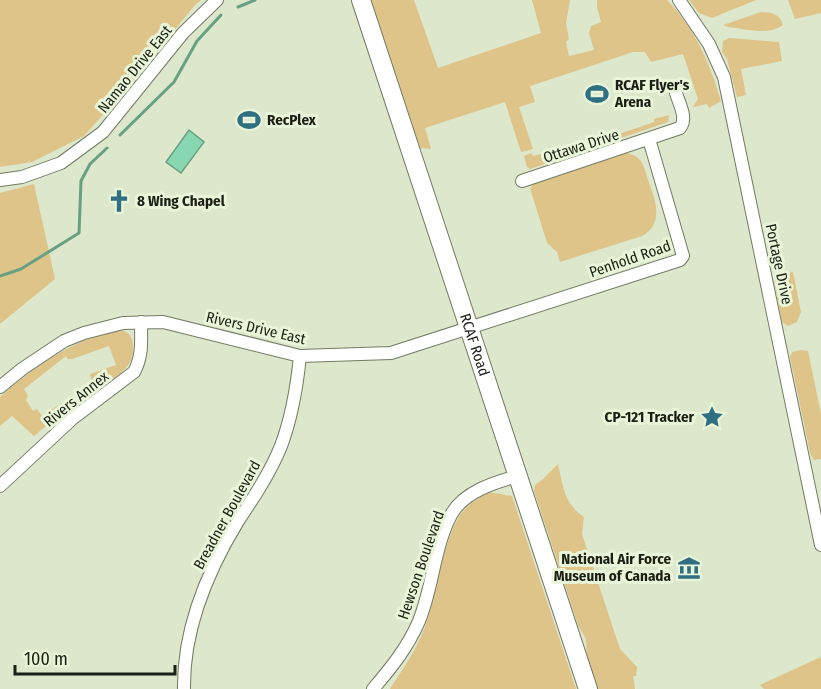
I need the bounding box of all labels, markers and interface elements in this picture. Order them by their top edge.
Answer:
street label: Namao Drive East [94,22,176,116]
place label: RCAF Flyer's Arena [614,76,690,111]
sports icon: RCAF Flyer's Arena [584,81,610,107]
sports icon: RecPlex [236,107,262,133]
place label: RecPlex [267,111,317,129]
street label: Ottawa Drive [541,125,621,167]
church icon: 8 Wing Chapel [106,188,132,214]
place label: 8 Wing Chapel [137,192,226,210]
street label: Portage Drive [762,222,796,306]
street label: Penhold Road [587,237,673,281]
street label: Rivers Drive East [204,308,308,348]
street label: RCAF Road [456,311,493,378]
street label: Rivers Annex [40,367,112,431]
place icon: CP-121 Tracker [699,404,725,430]
place label: CP-121 Tracker [605,408,695,426]
street label: Breadner Boulevard [190,457,264,573]
street label: Hewson Boulevard [394,508,448,622]
place label: National Air Force Museum of Canada [554,550,672,585]
museum icon: National Air Force Museum of Canada [676,555,702,581]
scale bar [15,638,176,676]
text: 100 m [24,648,68,670]

